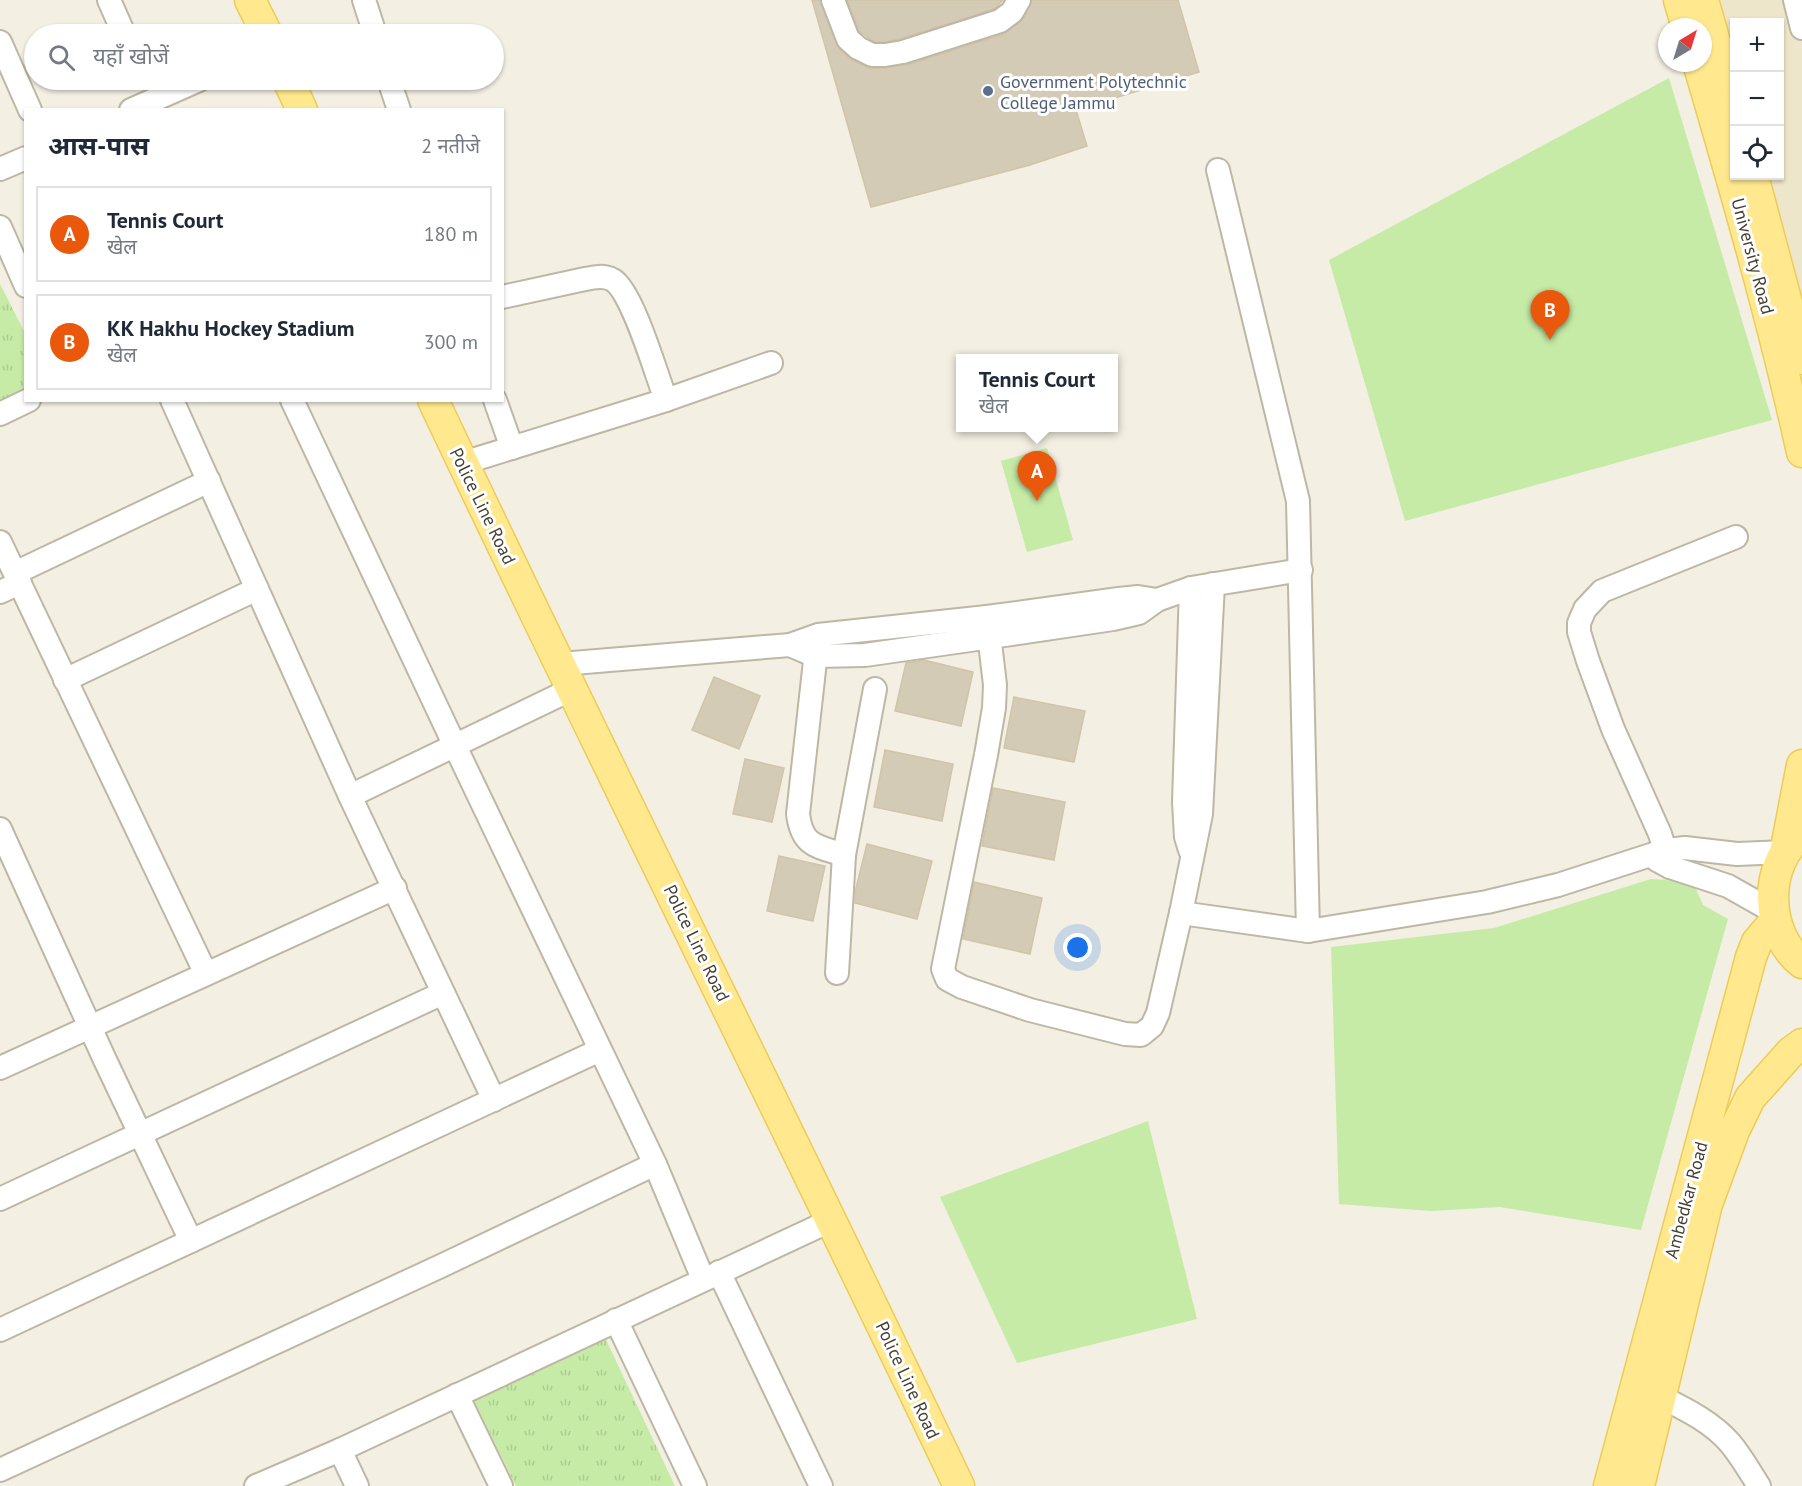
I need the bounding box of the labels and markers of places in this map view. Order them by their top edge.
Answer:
place label: Government Polytechnic College Jammu [1000,70,1187,114]
marker: Government Polytechnic College Jammu [981,84,995,98]
pin: B [1530,290,1570,340]
pin: A [1018,452,1056,501]

